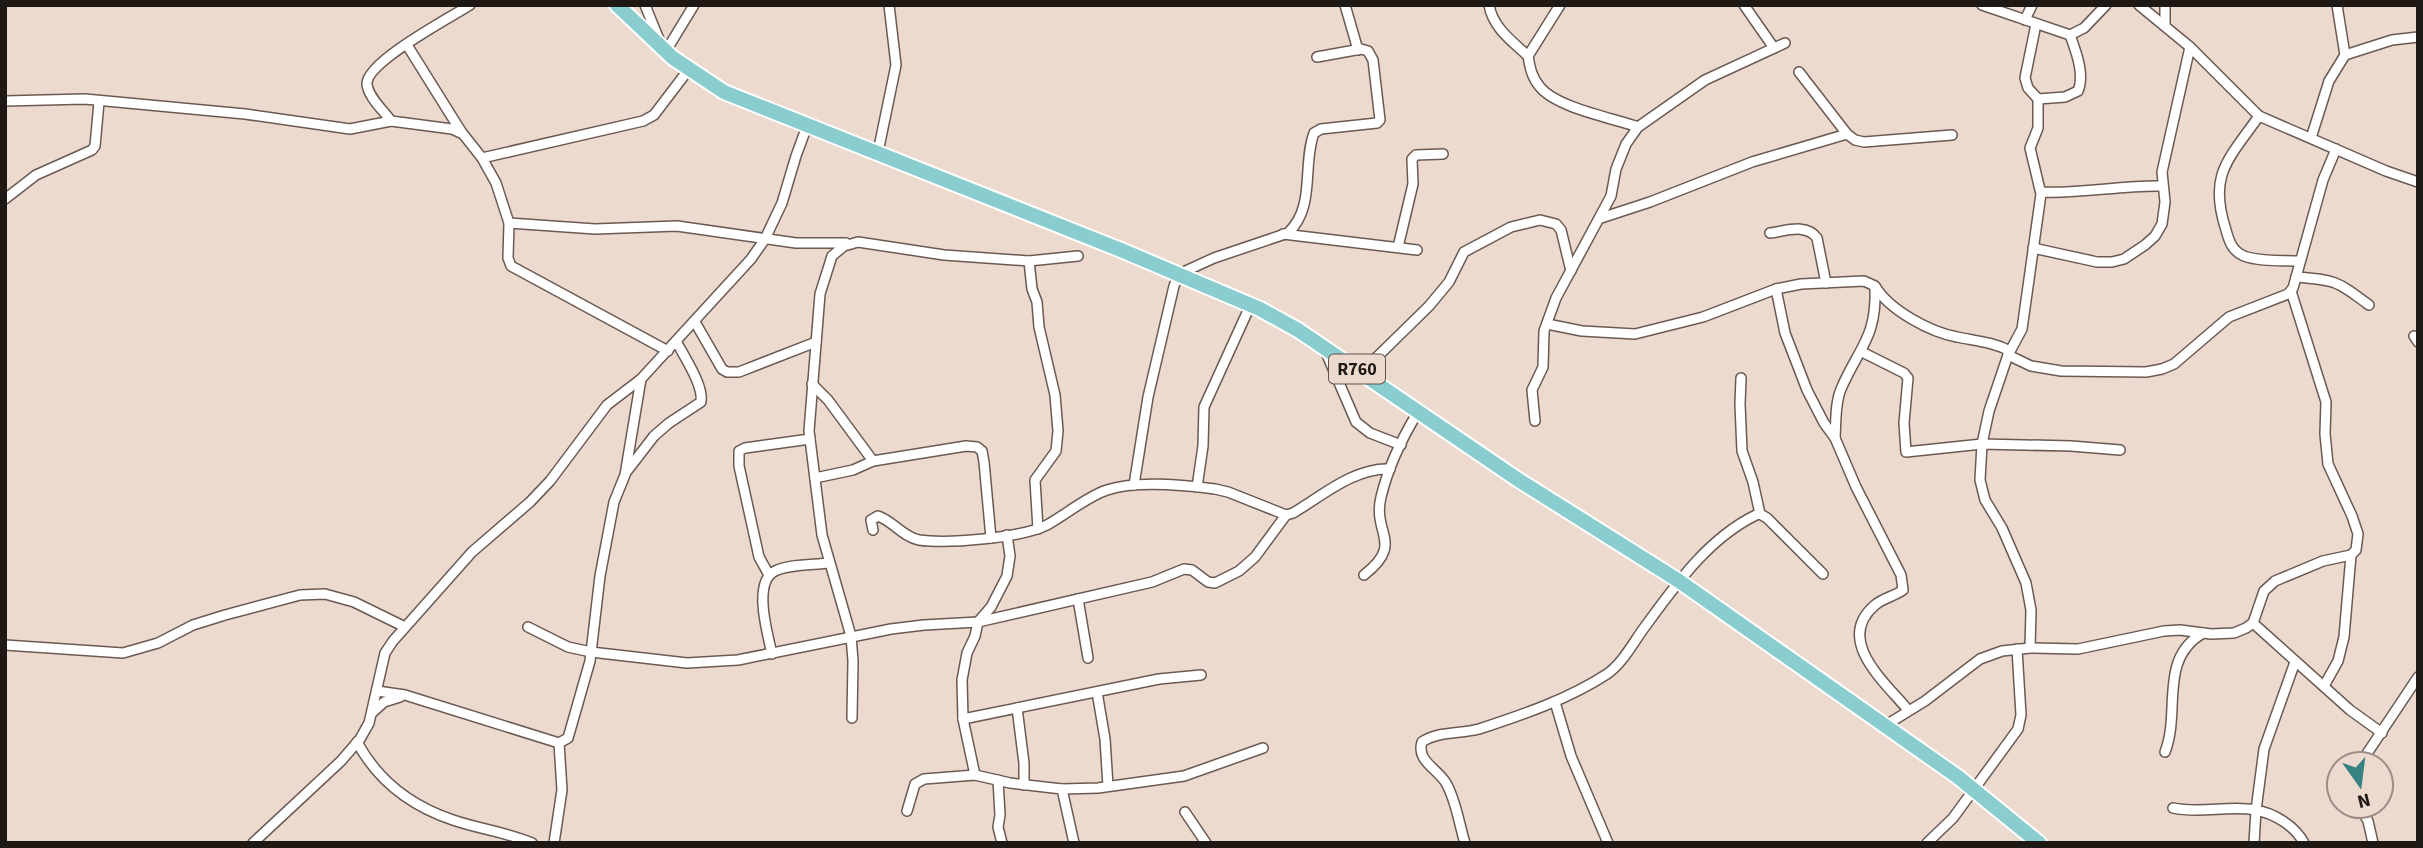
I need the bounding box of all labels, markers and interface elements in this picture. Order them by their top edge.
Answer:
road number: R760 [1329,354,1385,384]
north arrow [2325,750,2395,820]
text: N [2354,785,2373,815]

